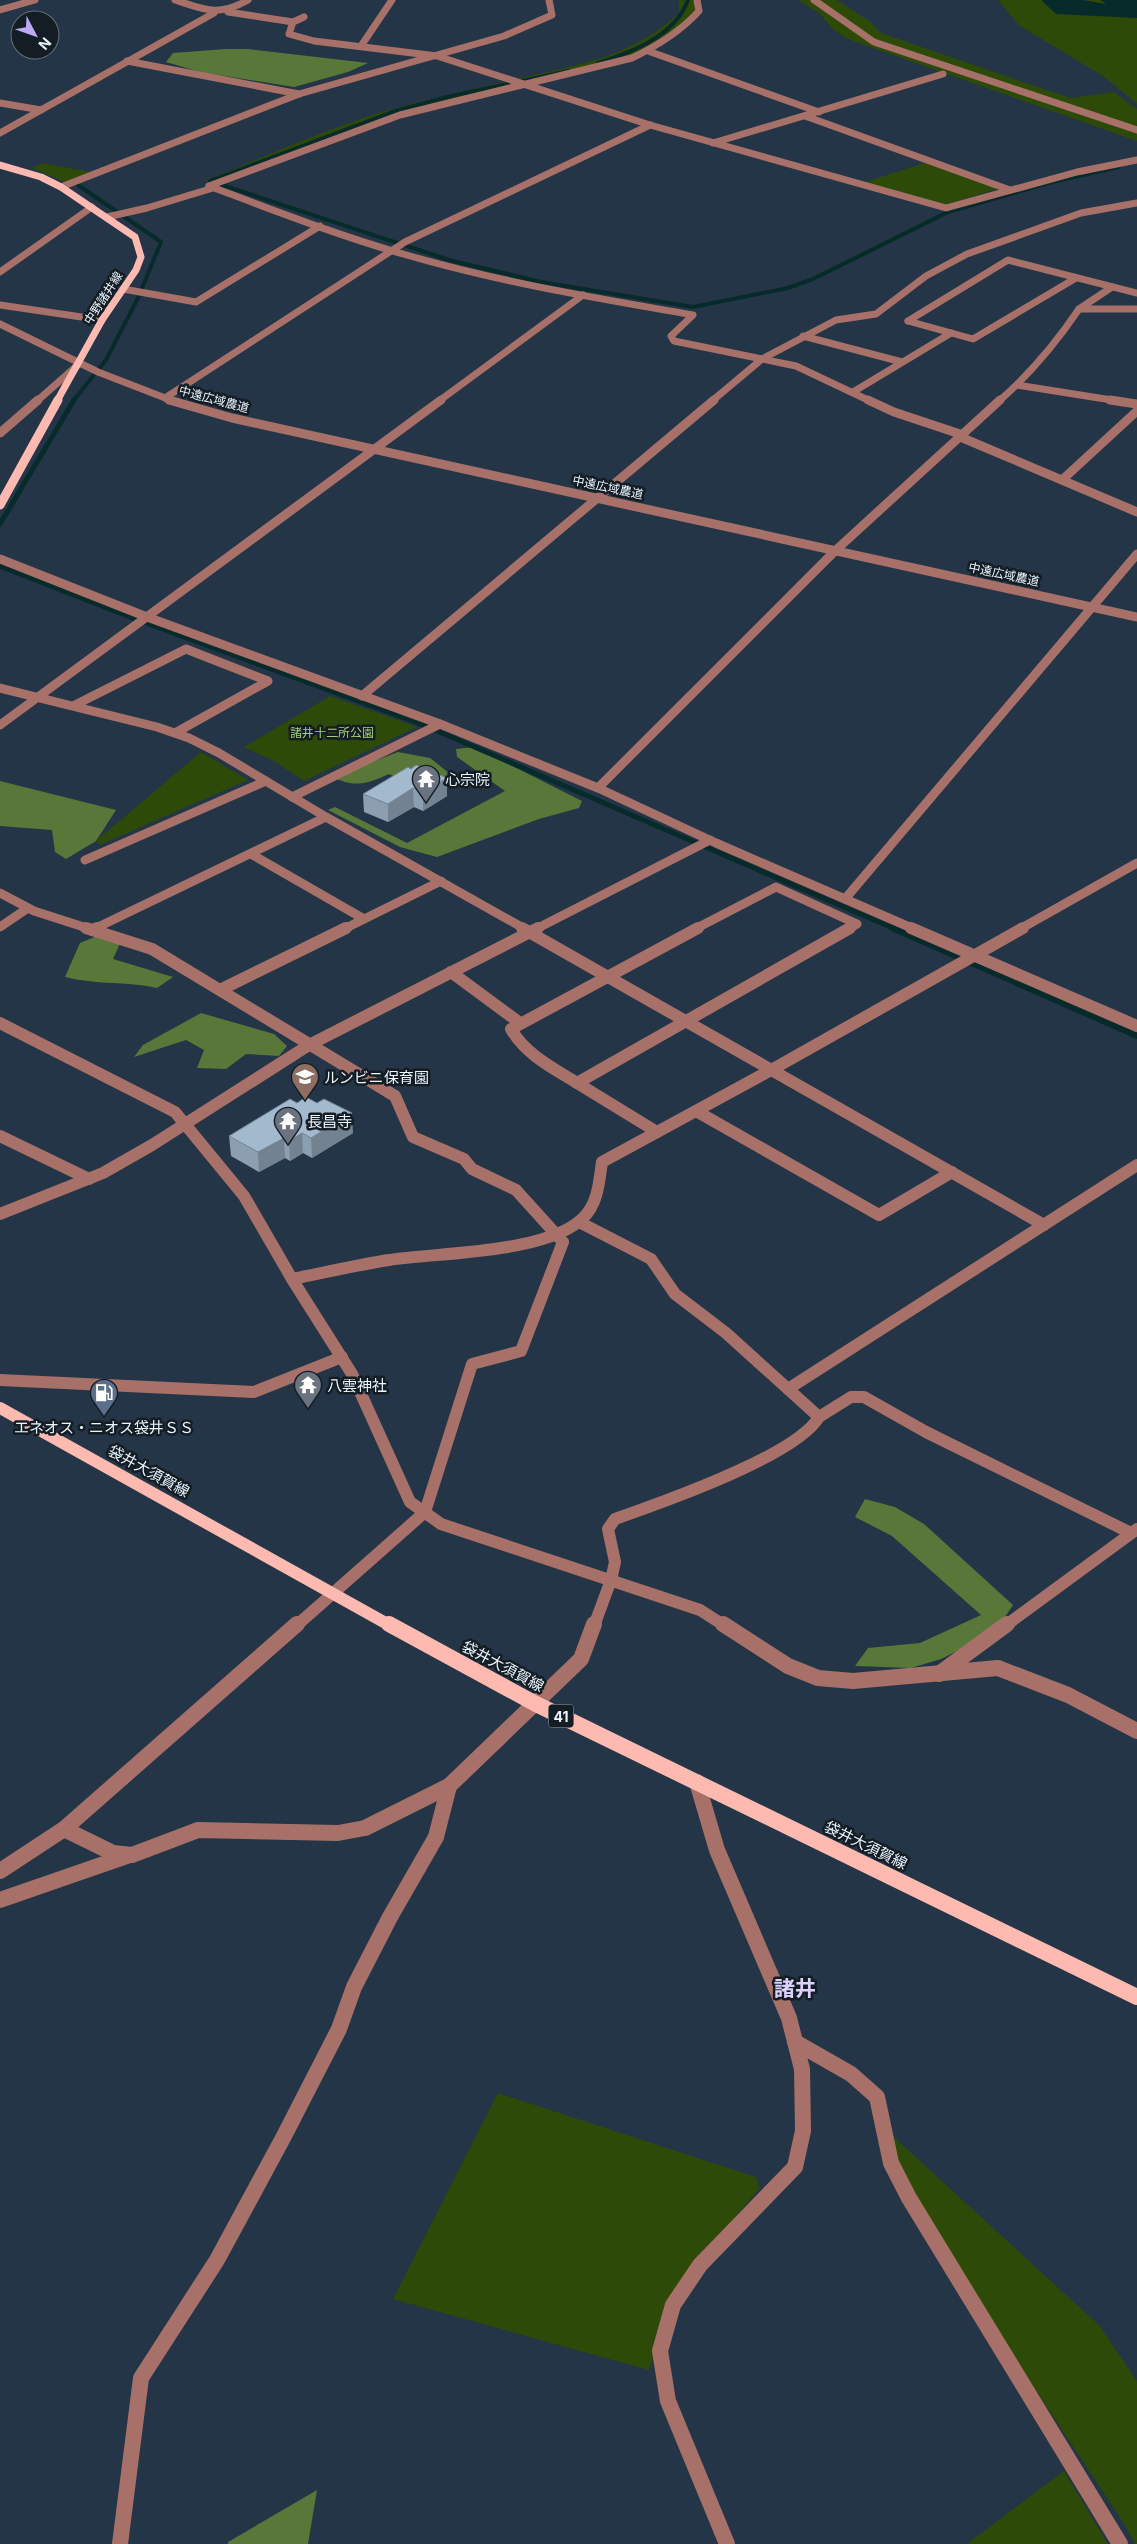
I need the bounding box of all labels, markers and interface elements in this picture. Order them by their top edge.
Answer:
north arrow [10,10,60,60]
text: N [35,34,55,53]
street label: 中野諸井線 [80,269,126,327]
street label: 中遠広域農道 [177,382,251,416]
street label: 中遠広域農道 [571,472,645,502]
street label: 中遠広域農道 [967,559,1041,589]
park label: 諸井十二所公園 [290,725,374,740]
temple icon: 心宗院 [411,764,441,803]
place label: 心宗院 [445,770,490,789]
school or university icon: ルンビニ保育園 [290,1062,320,1101]
place label: ルンビニ保育園 [324,1068,429,1087]
temple icon: 長昌寺 [273,1106,303,1145]
place label: 長昌寺 [307,1112,352,1131]
temple icon: 八雲神社 [293,1370,323,1409]
place label: 八雲神社 [327,1376,387,1395]
fuel station icon: エネオス・ニオス袋井ＳＳ [89,1378,119,1417]
place label: エネオス・ニオス袋井ＳＳ [14,1418,194,1437]
street label: 袋井大須賀線 [105,1441,193,1501]
street label: 袋井大須賀線 [459,1636,547,1696]
road number: 41 [548,1704,574,1728]
street label: 袋井大須賀線 [821,1817,911,1873]
district label: 諸井 [774,1976,816,2001]

